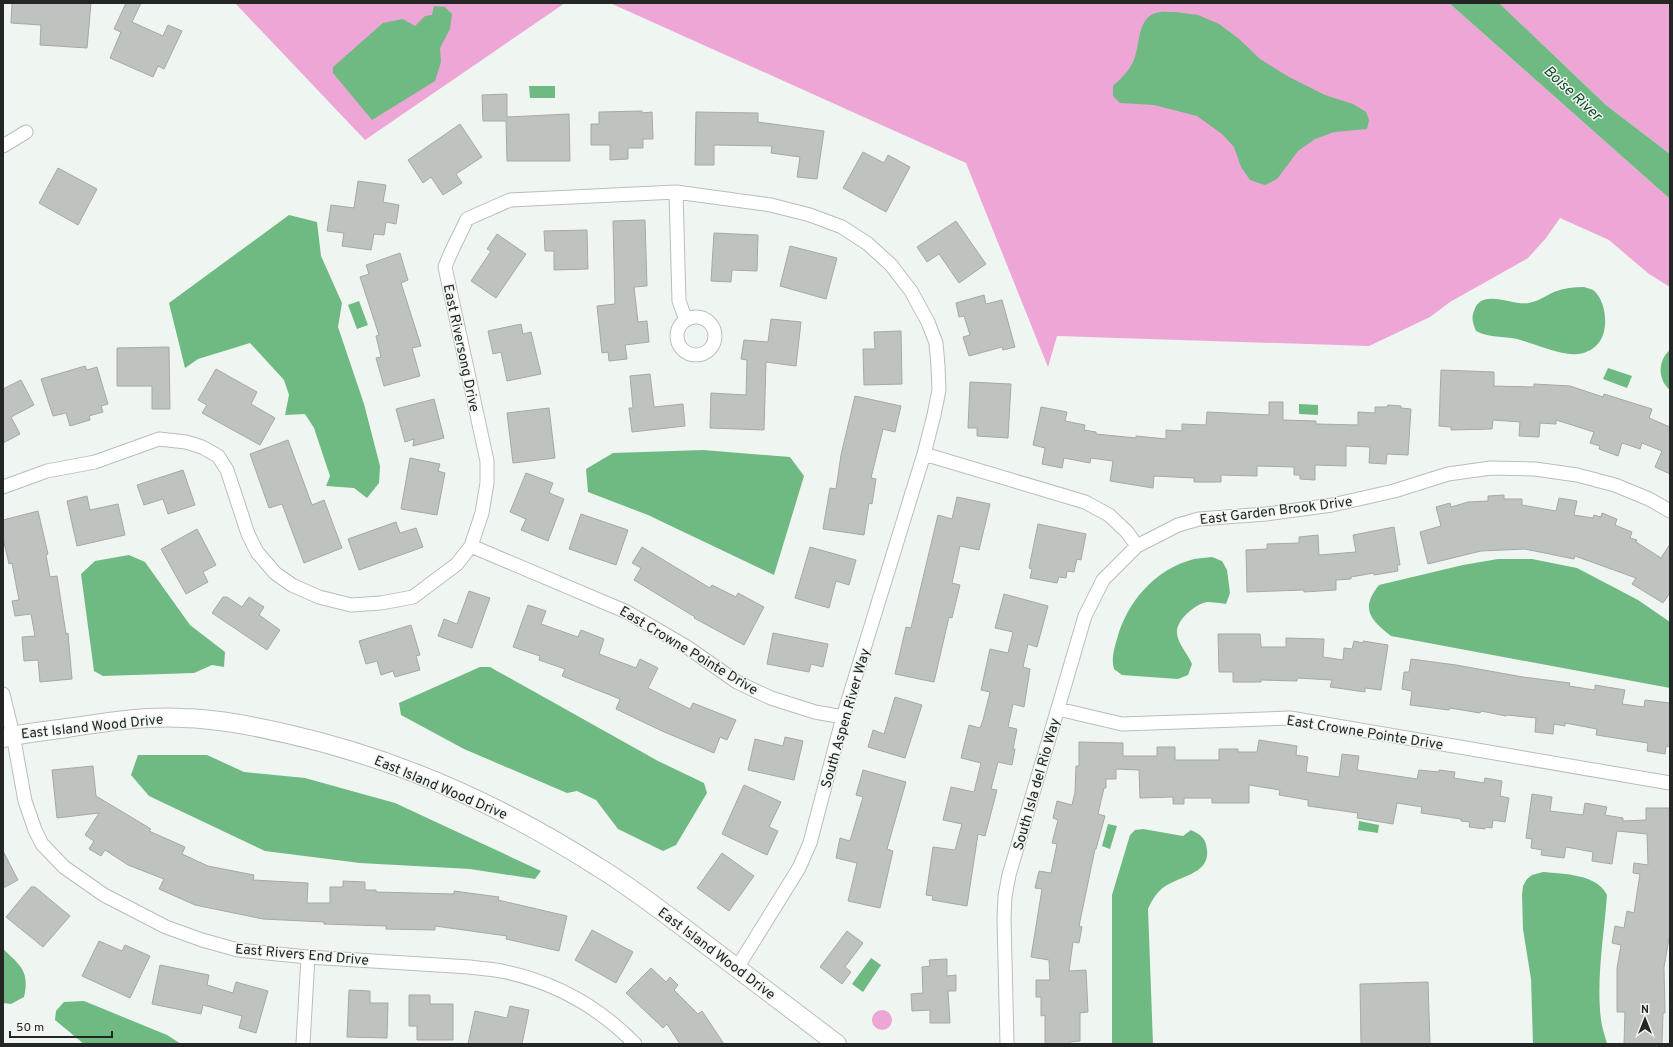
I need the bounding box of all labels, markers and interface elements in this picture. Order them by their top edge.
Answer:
water label: Boise River [1539,62,1606,127]
street label: East Riversong Drive [439,283,482,414]
street label: East Garden Brook Drive [1199,494,1354,529]
street label: East Crowne Pointe Drive [616,603,761,699]
street label: South Aspen River Way [818,647,875,790]
street label: East Island Wood Drive [20,712,164,743]
street label: East Crowne Pointe Drive [1285,713,1444,754]
street label: South Isla del Rio Way [1010,716,1064,852]
street label: East Island Wood Drive [371,753,510,824]
street label: East Island Wood Drive [654,904,778,1004]
street label: East Rivers End Drive [234,941,369,970]
north arrow [1625,999,1665,1039]
text: N [1641,1003,1649,1017]
scale bar [10,1013,112,1039]
text: 50 m [16,1020,44,1036]

